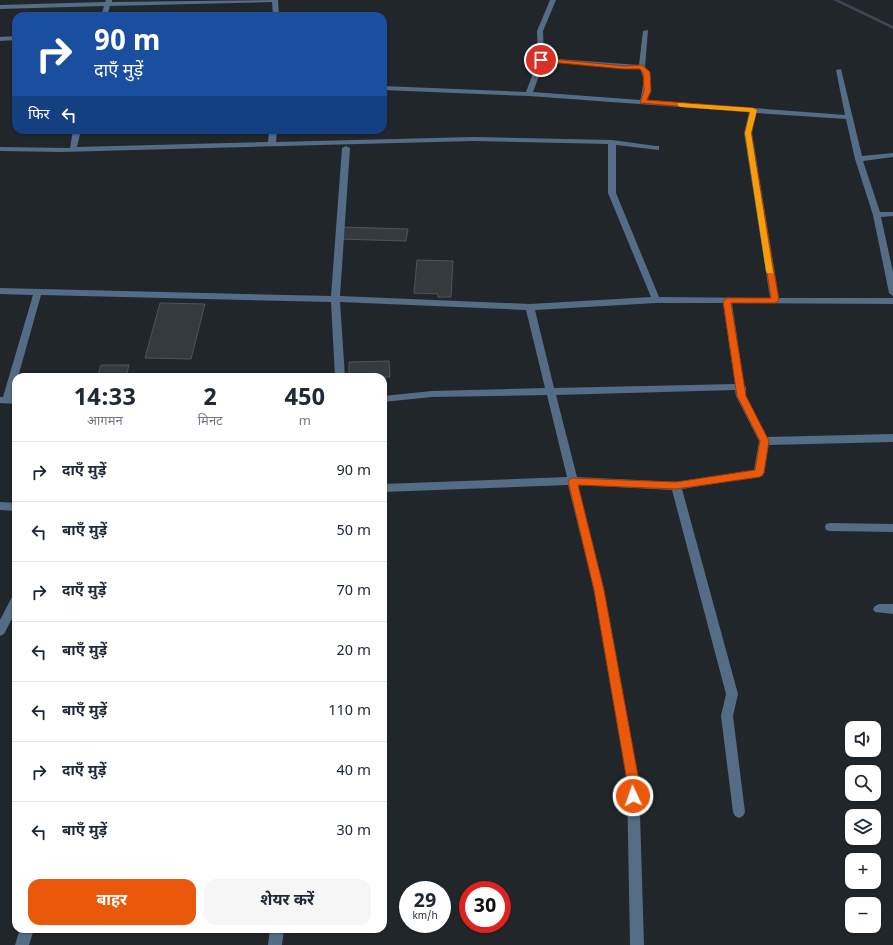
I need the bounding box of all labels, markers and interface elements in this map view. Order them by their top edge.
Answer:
text: 90 m [94,25,160,61]
icon: right [28,28,80,80]
pin [524,43,558,77]
icon: arrive [530,49,552,71]
text: दाएँ मुड़ें [94,60,143,83]
icon: left [58,104,80,126]
text: फिर [28,106,50,125]
text: 14:33 [74,383,136,415]
text: 2 [203,383,217,415]
text: 450 [284,383,325,415]
text: आगमन [87,413,123,430]
text: मिनट [198,413,223,430]
text: m [299,413,311,430]
icon: right [28,461,50,483]
text: दाएँ मुड़ें [62,462,106,481]
text: 90 m [337,462,371,481]
icon: left [28,521,50,543]
text: बाएँ मुड़ें [62,522,107,541]
text: 50 m [337,522,371,541]
icon: right [28,581,50,603]
text: दाएँ मुड़ें [62,582,106,601]
text: 70 m [337,582,371,601]
icon: left [28,641,50,663]
text: बाएँ मुड़ें [62,642,107,661]
text: 20 m [337,642,371,661]
icon: left [28,701,50,723]
text: बाएँ मुड़ें [62,702,107,721]
text: 110 m [328,702,371,721]
map controls [845,721,881,933]
button: sound [845,721,881,757]
icon: right [28,761,50,783]
text: दाएँ मुड़ें [62,762,106,781]
text: 40 m [337,762,371,781]
button: search [845,765,881,801]
position arrow [612,775,654,817]
button: layers [845,809,881,845]
icon: left [28,821,50,843]
text: बाएँ मुड़ें [62,822,107,841]
text: 30 m [337,822,371,841]
button: + [845,853,881,889]
button: बाहर [28,879,196,925]
button: शेयर करें [204,879,371,925]
speed limit sign: 30 [459,881,511,933]
text: 29 [414,889,436,915]
button: − [845,897,881,933]
text: km/h [412,910,438,923]

